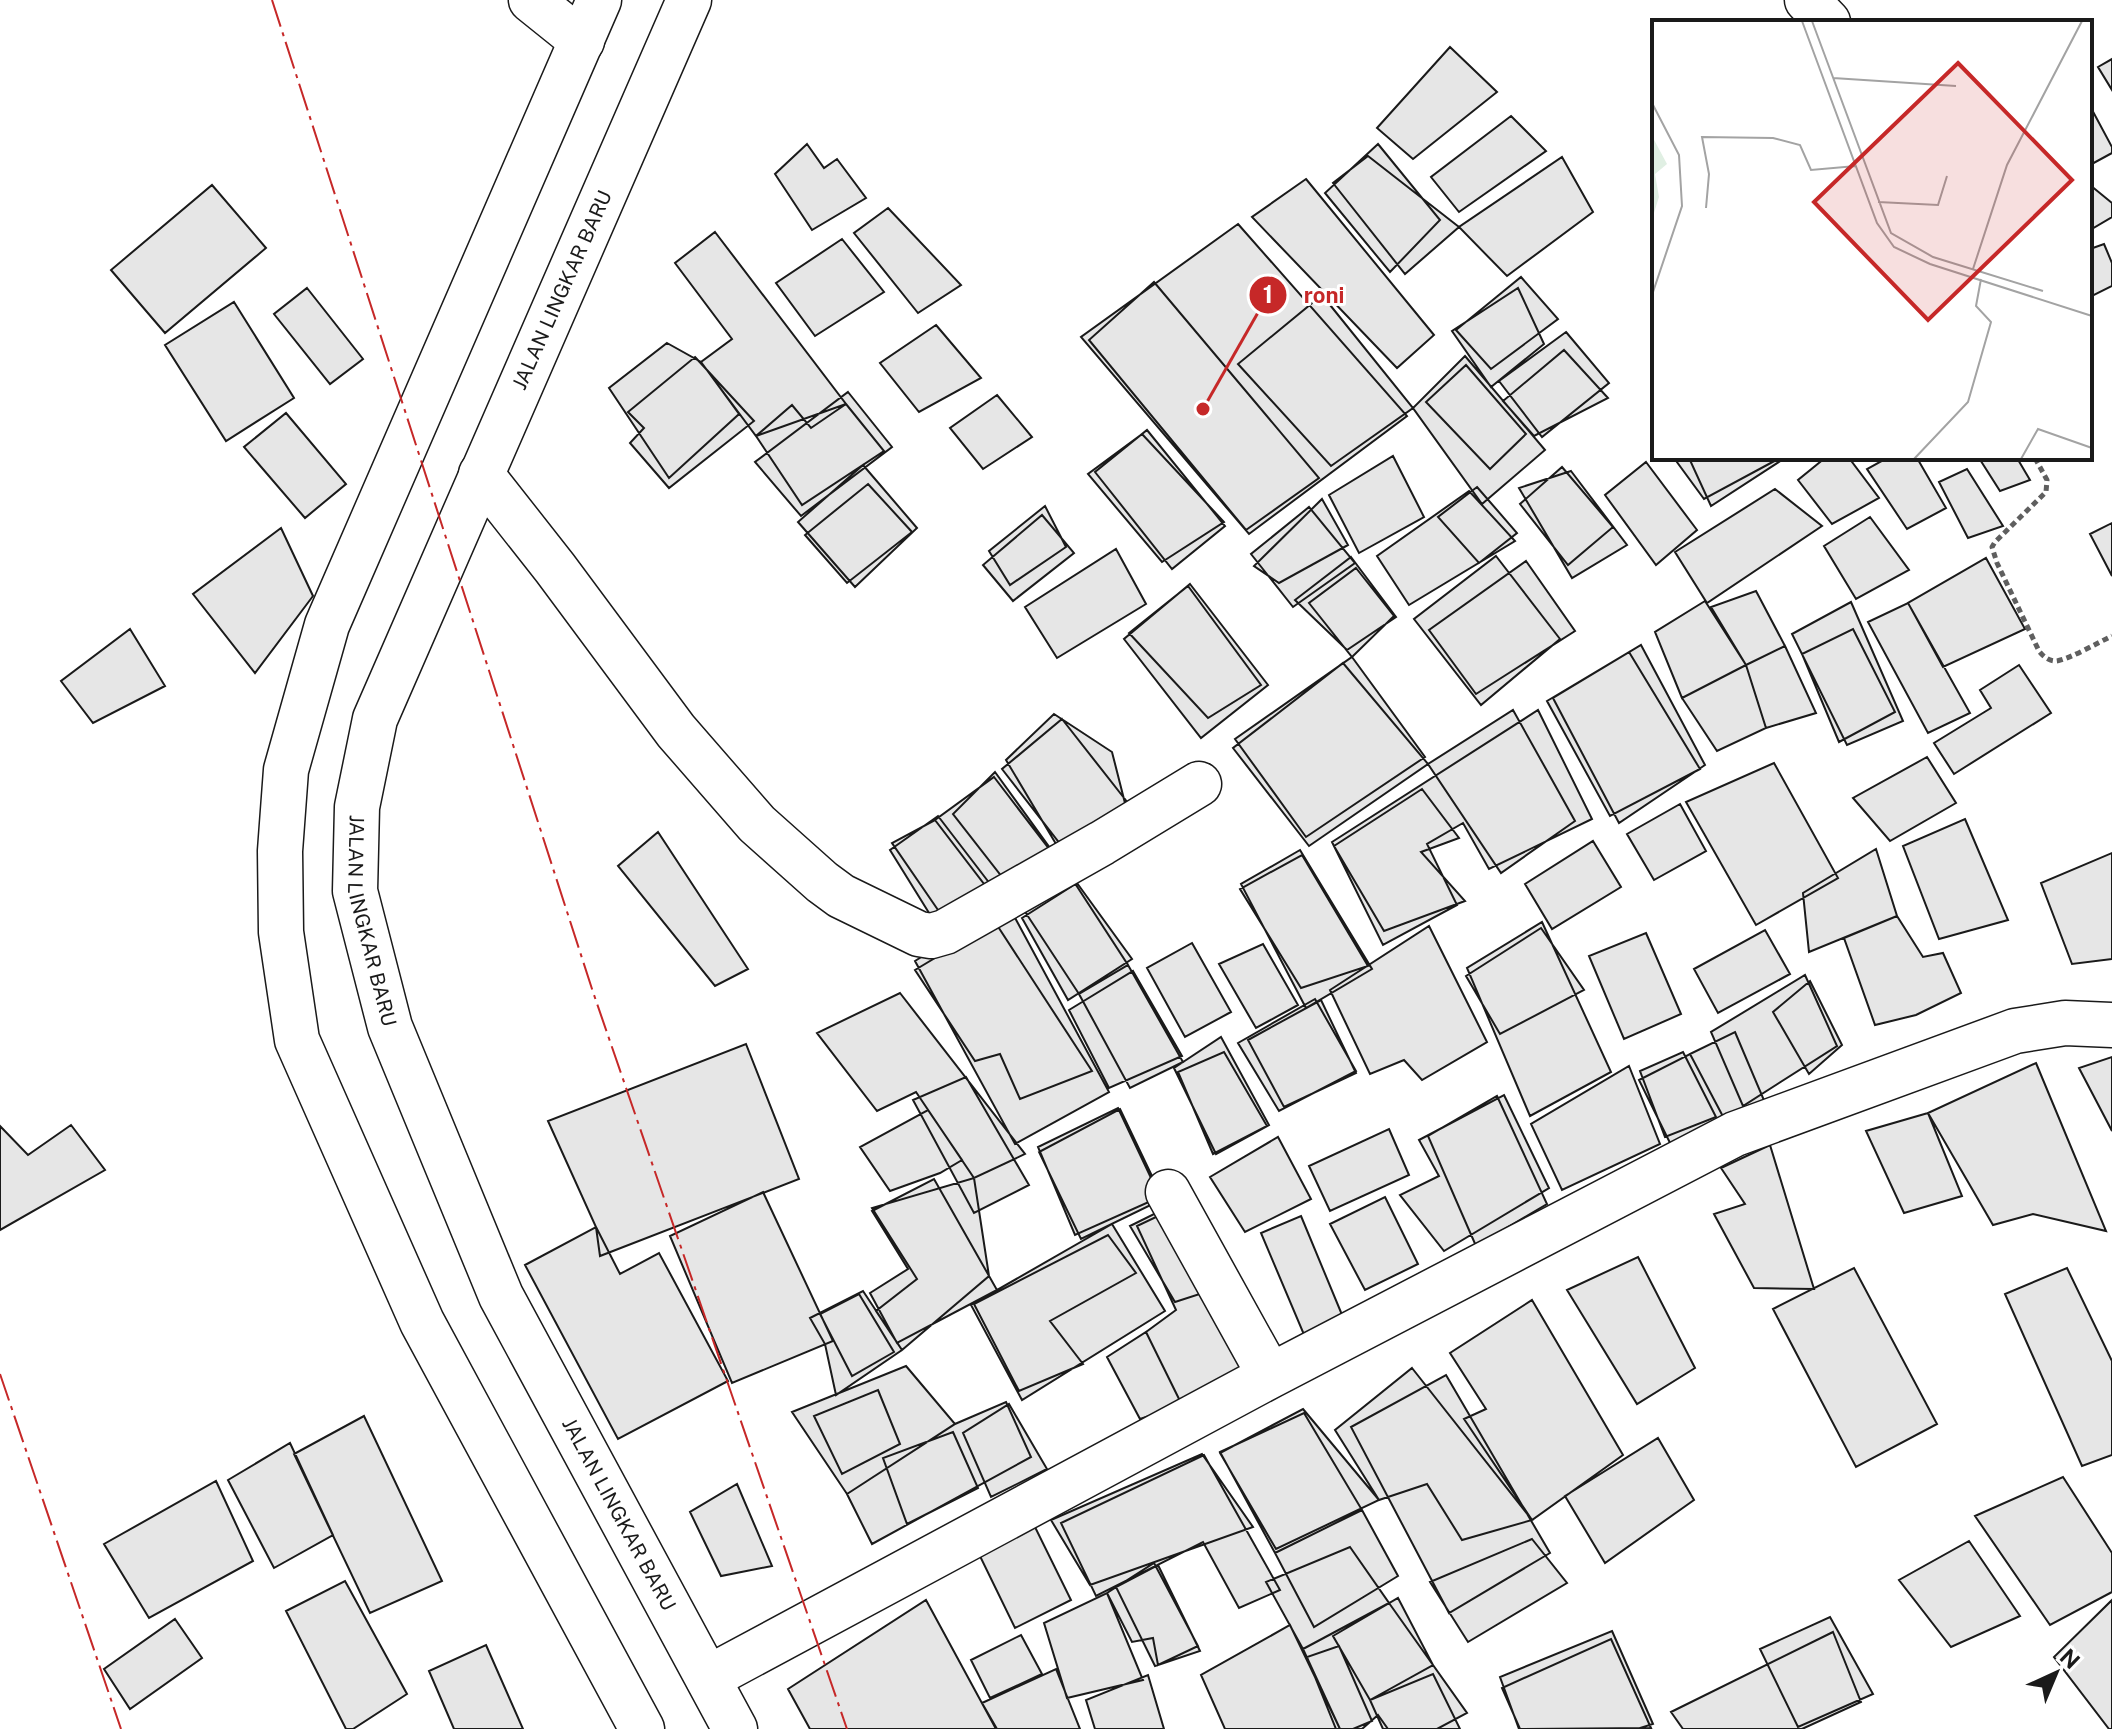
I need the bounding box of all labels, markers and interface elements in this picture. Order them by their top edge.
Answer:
inset map [1652,20,2092,460]
street label: JALAN LINGKAR BARU [507,187,617,393]
callout: roni [1248,272,1360,318]
text: 1 [1263,280,1273,308]
text: roni [1304,282,1344,308]
street label: JALAN LINGKAR BARU [343,815,401,1029]
street label: JALAN LINGKAR BARU [557,1414,681,1615]
north arrow [2016,1633,2096,1713]
text: N [2055,1643,2085,1674]

